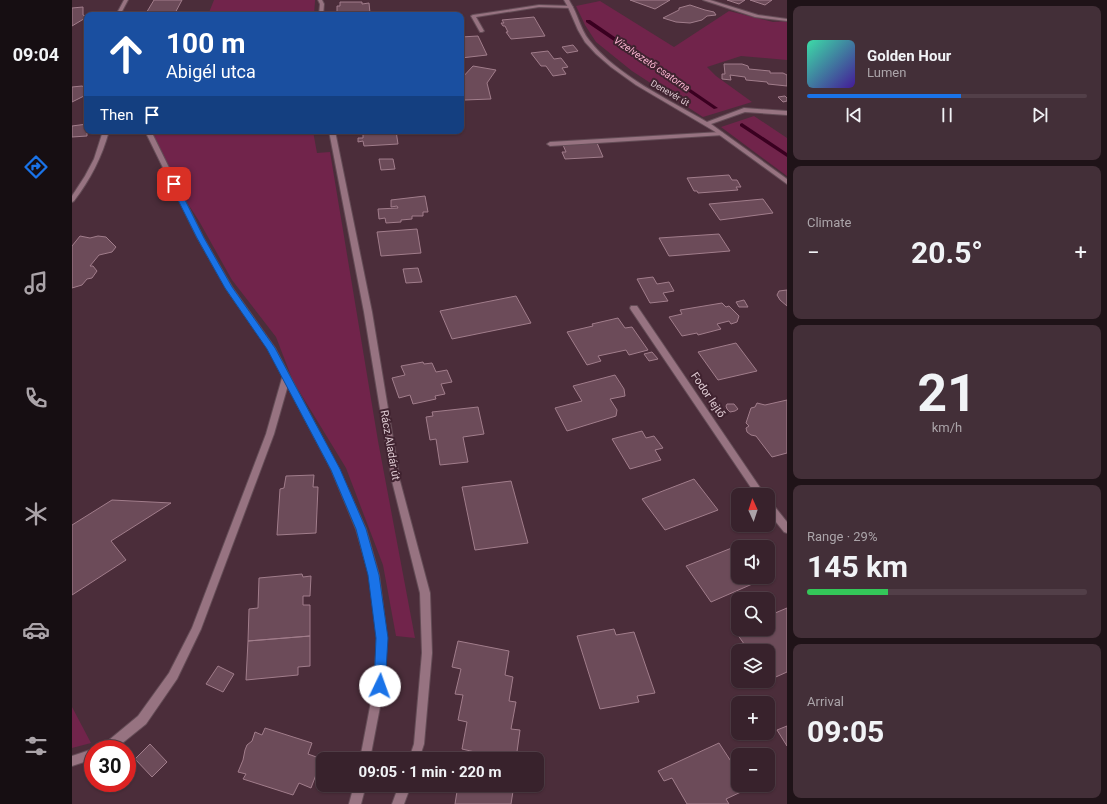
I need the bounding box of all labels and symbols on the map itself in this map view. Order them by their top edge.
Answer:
water label: Vízelvezető csatorna [612,34,692,94]
street label: Denevér út [649,78,691,108]
pin [157,167,191,201]
street label: Fodor lejtő [688,370,728,420]
street label: Rácz Aladár út [377,409,403,481]
north arrow [731,488,775,532]
position arrow [359,665,401,707]
speed limit sign: 30 [84,740,136,792]

